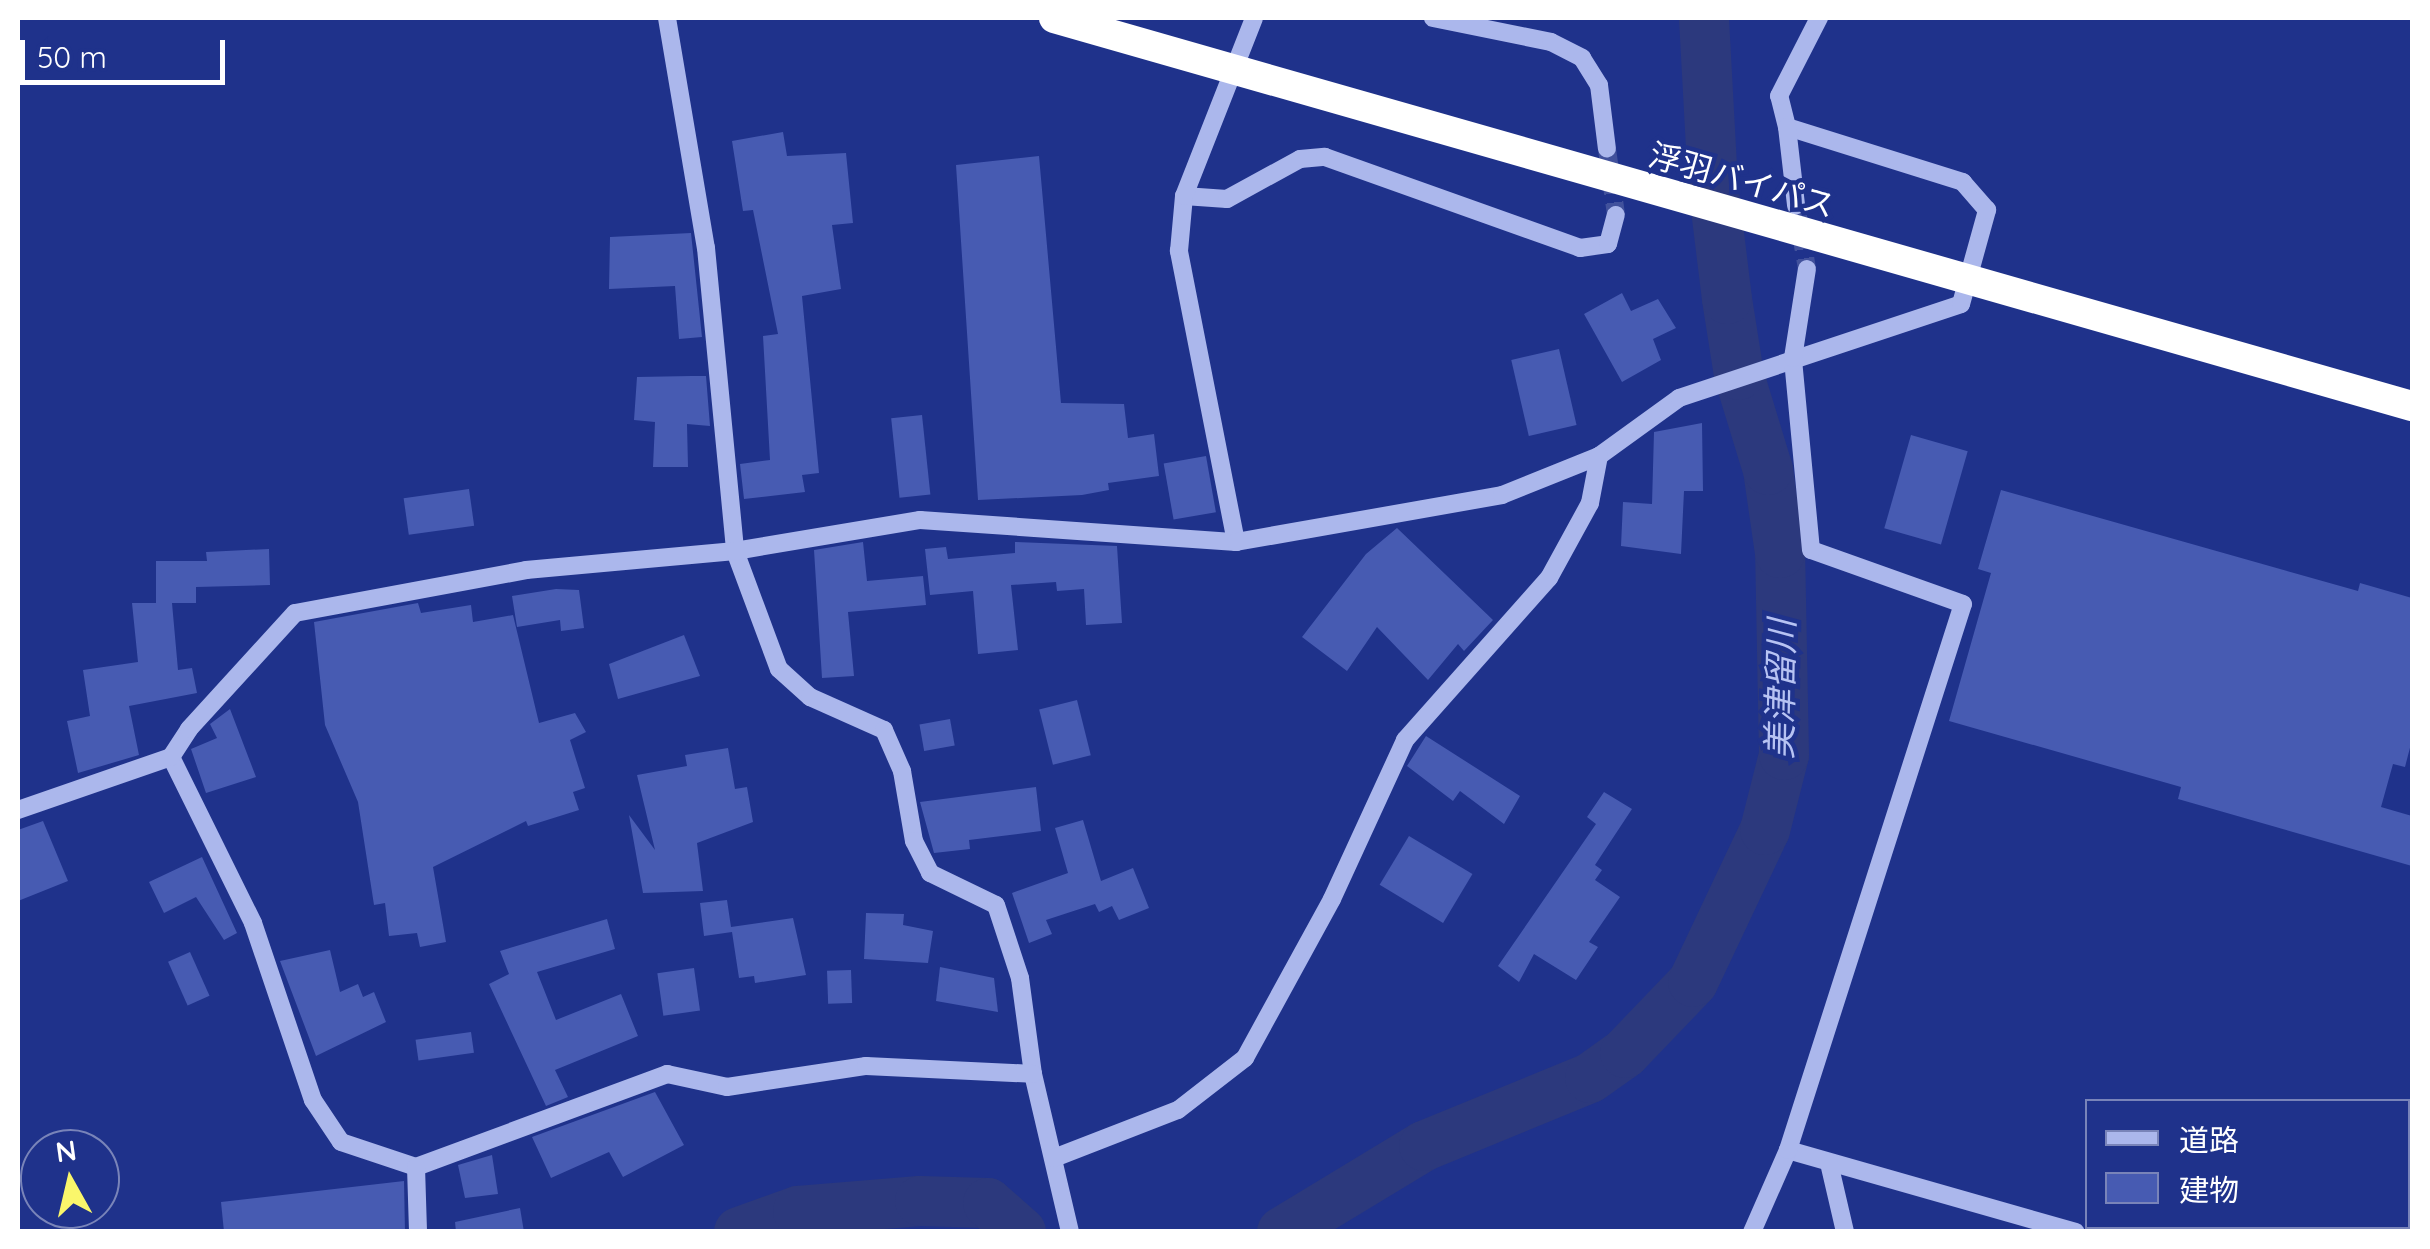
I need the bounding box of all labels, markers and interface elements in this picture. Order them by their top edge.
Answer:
scale bar [25,20,230,82]
text: 50 m [37,38,107,76]
street label: 浮羽バイパス [1644,135,1840,225]
water label: 美津留川 [1758,619,1802,759]
legend [2085,1099,2410,1229]
text: 道路 [2179,1121,2239,1159]
north arrow [20,1129,120,1229]
text: N [53,1132,79,1170]
text: 建物 [2179,1171,2239,1209]

